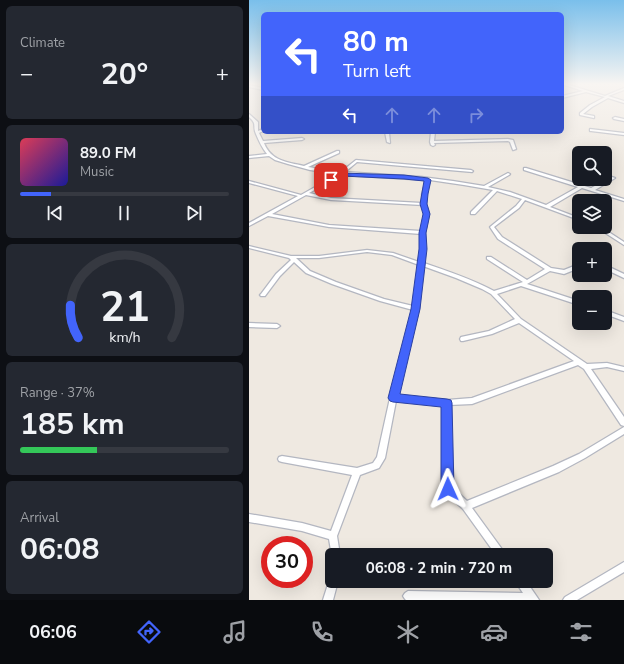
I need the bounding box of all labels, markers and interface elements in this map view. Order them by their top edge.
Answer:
text: 80 m [343,23,409,61]
icon: left [277,28,329,80]
text: Climate [20,34,65,52]
text: 20° [101,54,148,95]
text: − [20,59,33,89]
text: + [216,59,229,89]
text: Turn left [343,59,411,83]
icon: left [339,104,361,126]
icon: ahead [381,104,403,126]
icon: ahead [423,104,445,126]
icon: right [465,104,487,126]
text: 89.0 FM [80,143,136,163]
map controls [572,146,612,330]
button: search [572,146,612,186]
text: Music [80,163,114,181]
pin [314,163,348,197]
icon: arrive [320,169,342,191]
button: layers [572,194,612,234]
icon: previous [44,202,66,224]
icon: pause [113,202,135,224]
icon: next [183,202,205,224]
button: + [572,242,612,282]
text: 21 [100,279,149,336]
button: − [572,290,612,330]
text: km/h [109,328,140,347]
text: Range · 37% [20,384,95,402]
text: 185 km [20,404,125,445]
position arrow [427,468,469,510]
text: Arrival [20,509,59,527]
text: 06:08 [20,529,99,570]
speed limit sign: 30 [261,536,313,588]
text: 06:08 · 2 min · 720 m [366,558,512,578]
icon: directions [135,618,163,646]
icon: music [221,618,249,646]
icon: phone [308,618,336,646]
icon: climate [394,618,422,646]
icon: car [480,618,508,646]
icon: filters [567,618,595,646]
text: 06:06 [29,620,77,644]

